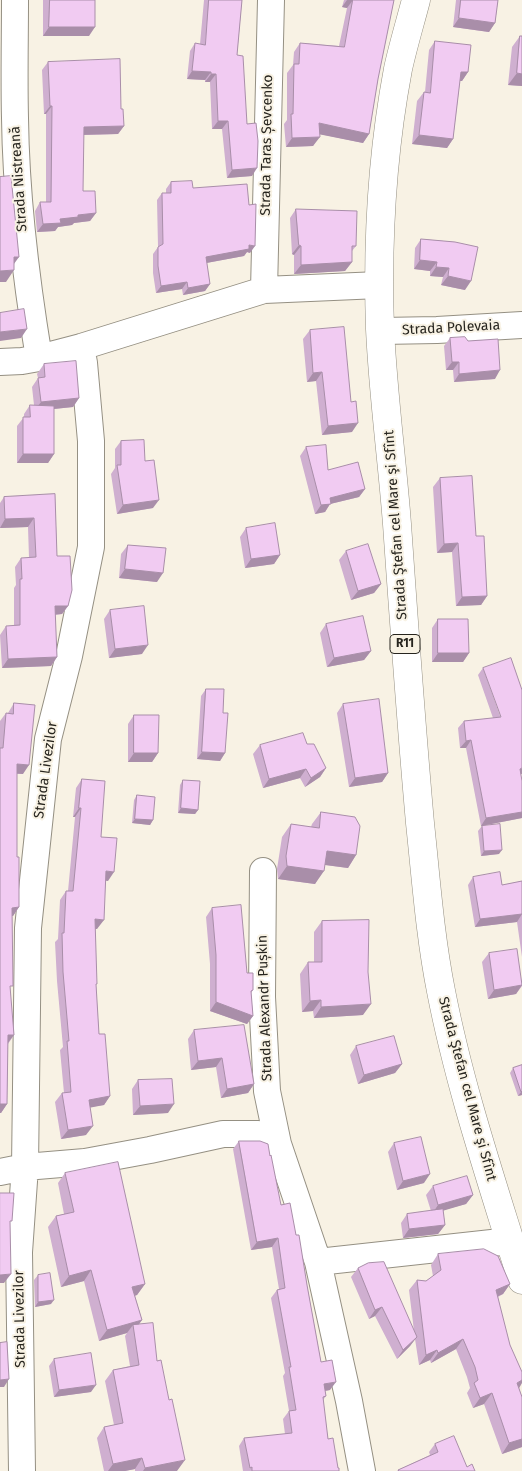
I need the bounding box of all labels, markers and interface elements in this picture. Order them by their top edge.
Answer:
street label: Strada Taras Șevcenko [257,74,277,216]
street label: Strada Nistreană [7,126,31,232]
street label: Strada Polevaia [402,317,500,339]
street label: Strada Ştefan cel Mare şi Sfînt [381,430,411,620]
road number: R11 [390,634,420,654]
street label: Strada Livezilor [31,720,61,820]
street label: Strada Alexandr Pușkin [254,935,276,1081]
street label: Strada Ştefan cel Mare şi Sfînt [434,995,500,1183]
street label: Strada Livezilor [11,1270,29,1368]

